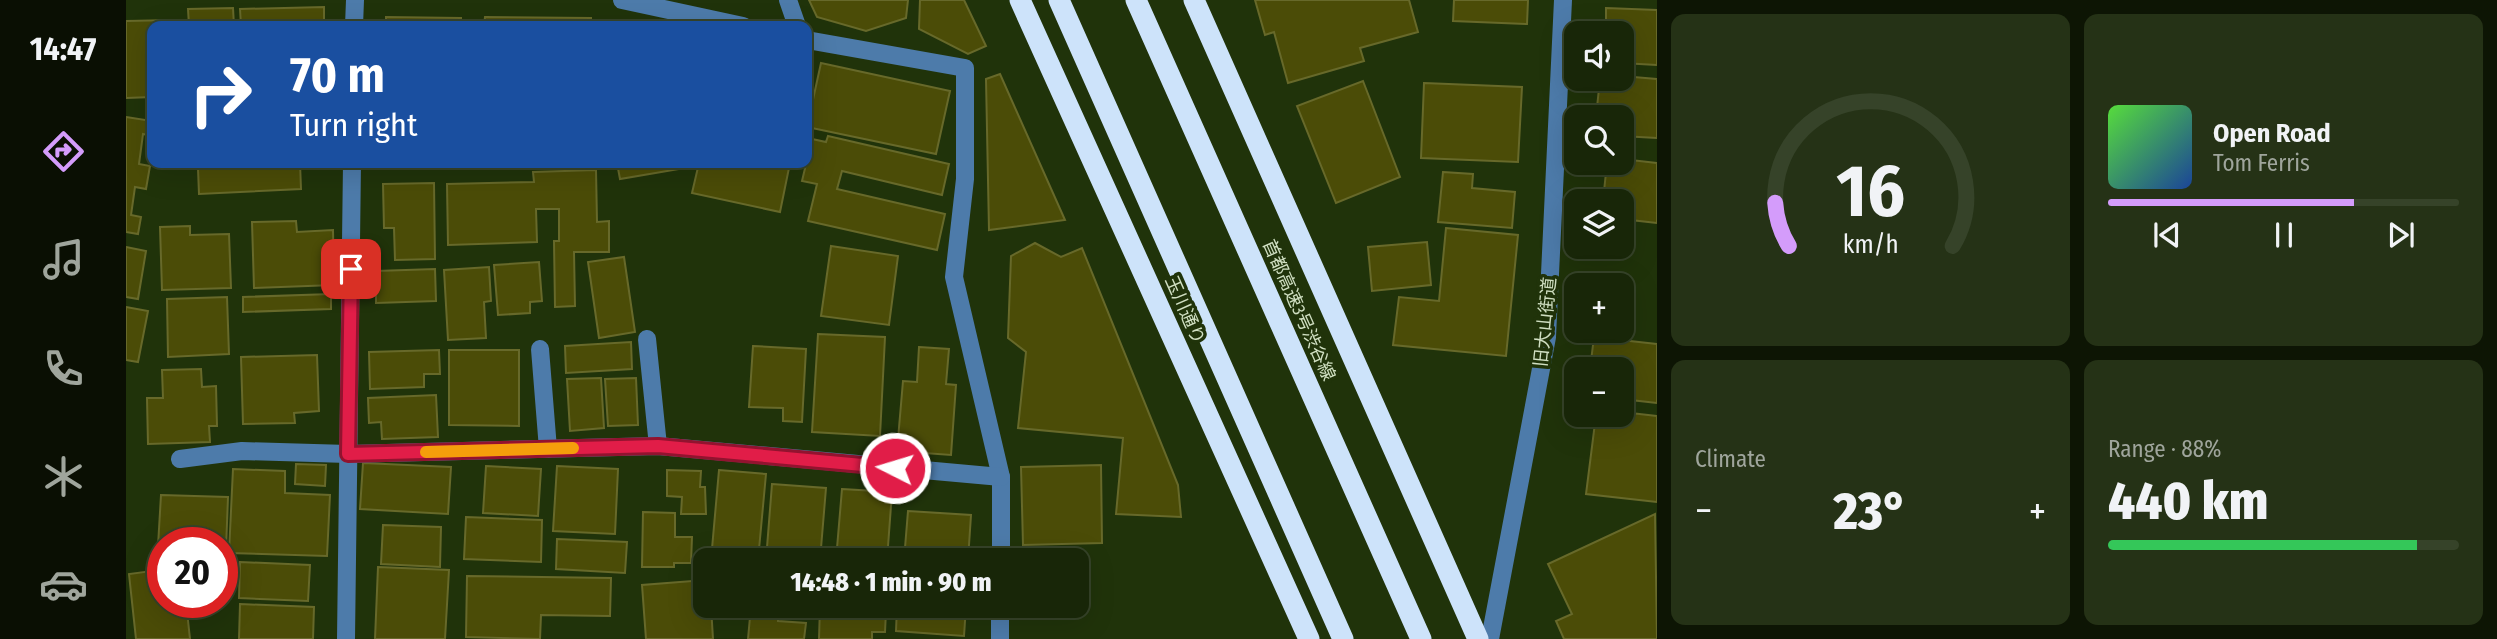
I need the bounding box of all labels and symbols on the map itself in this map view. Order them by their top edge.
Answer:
street label: 首都高速3号渋谷線 [1258,236,1340,384]
pin [321,239,381,299]
street label: 玉川通り [1160,273,1210,347]
street label: 旧大山街道 [1529,276,1561,368]
position arrow [858,431,932,505]
speed limit sign: 20 [147,527,238,618]

